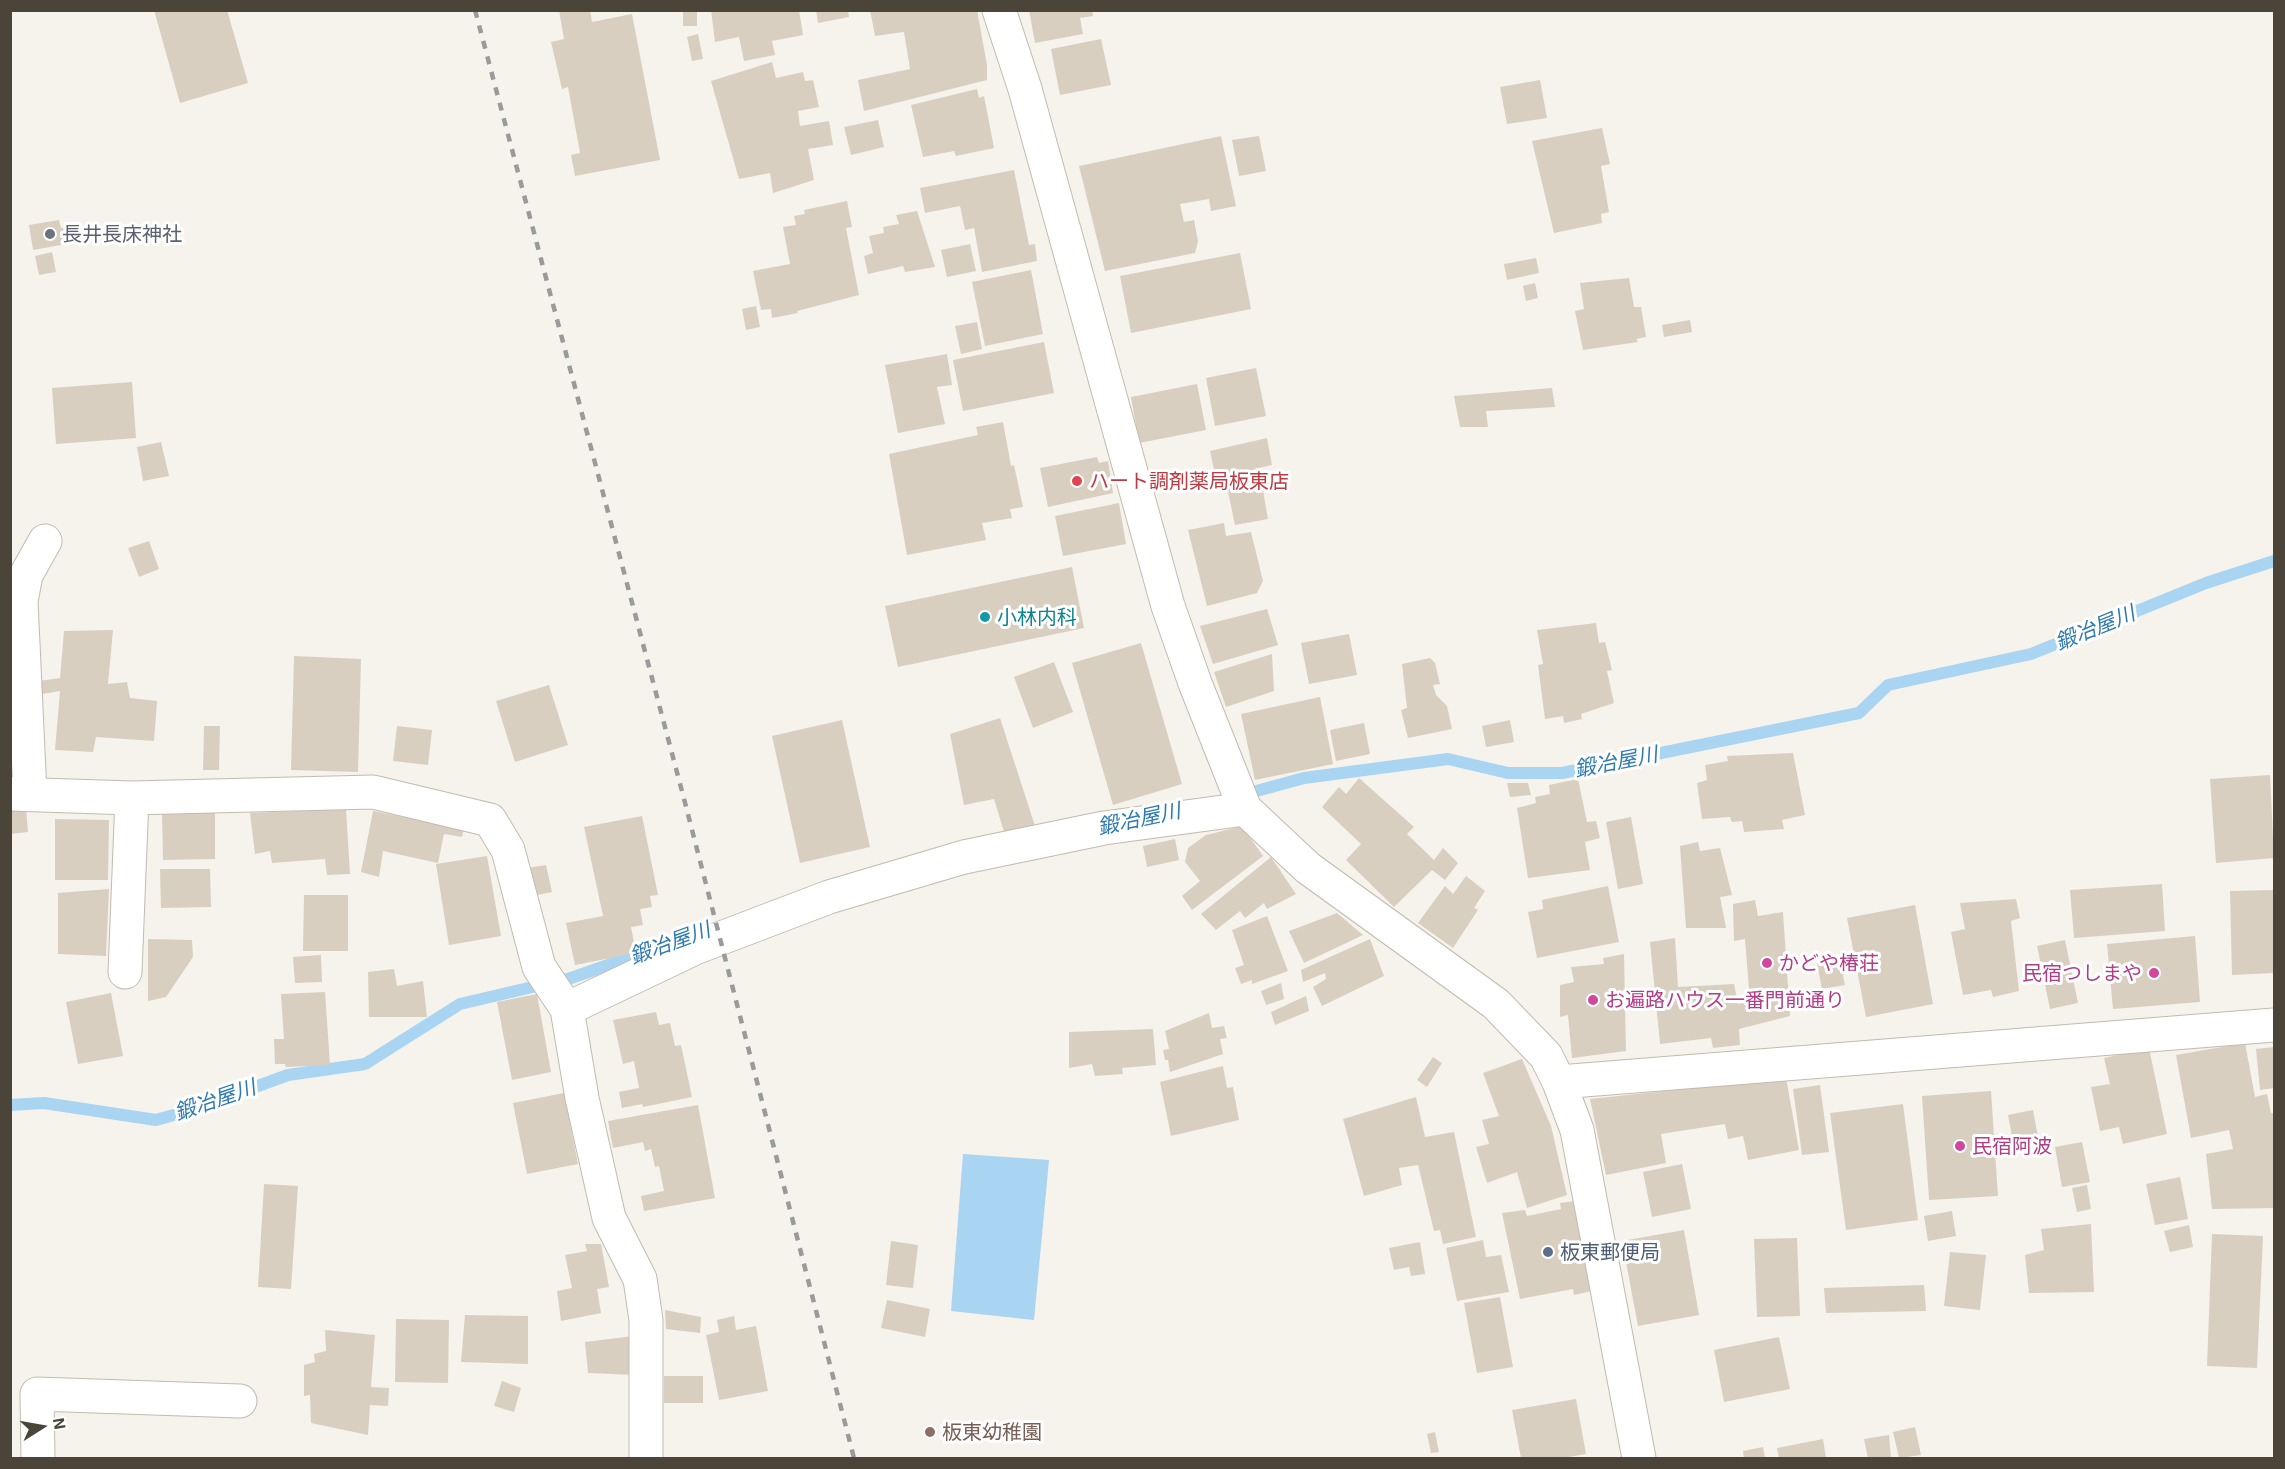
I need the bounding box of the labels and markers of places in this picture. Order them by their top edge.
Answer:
place label: 長井長床神社 [62,222,182,246]
marker: 長井長床神社 [43,227,57,241]
place label: ハート調剤薬局板東店 [1089,469,1289,493]
marker: ハート調剤薬局板東店 [1070,474,1084,488]
place label: 小林内科 [997,605,1077,629]
marker: 小林内科 [978,610,992,624]
place label: かどや椿荘 [1779,951,1879,975]
marker: かどや椿荘 [1760,956,1774,970]
place label: 民宿つしまや [2022,961,2142,985]
marker: 民宿つしまや [2147,966,2161,980]
place label: お遍路ハウス一番門前通り [1605,988,1845,1012]
marker: お遍路ハウス一番門前通り [1586,993,1600,1007]
place label: 民宿阿波 [1972,1134,2052,1158]
marker: 民宿阿波 [1953,1139,1967,1153]
place label: 板東郵便局 [1560,1240,1660,1264]
marker: 板東郵便局 [1541,1245,1555,1259]
place label: 板東幼稚園 [942,1420,1042,1444]
marker: 板東幼稚園 [923,1425,937,1439]

